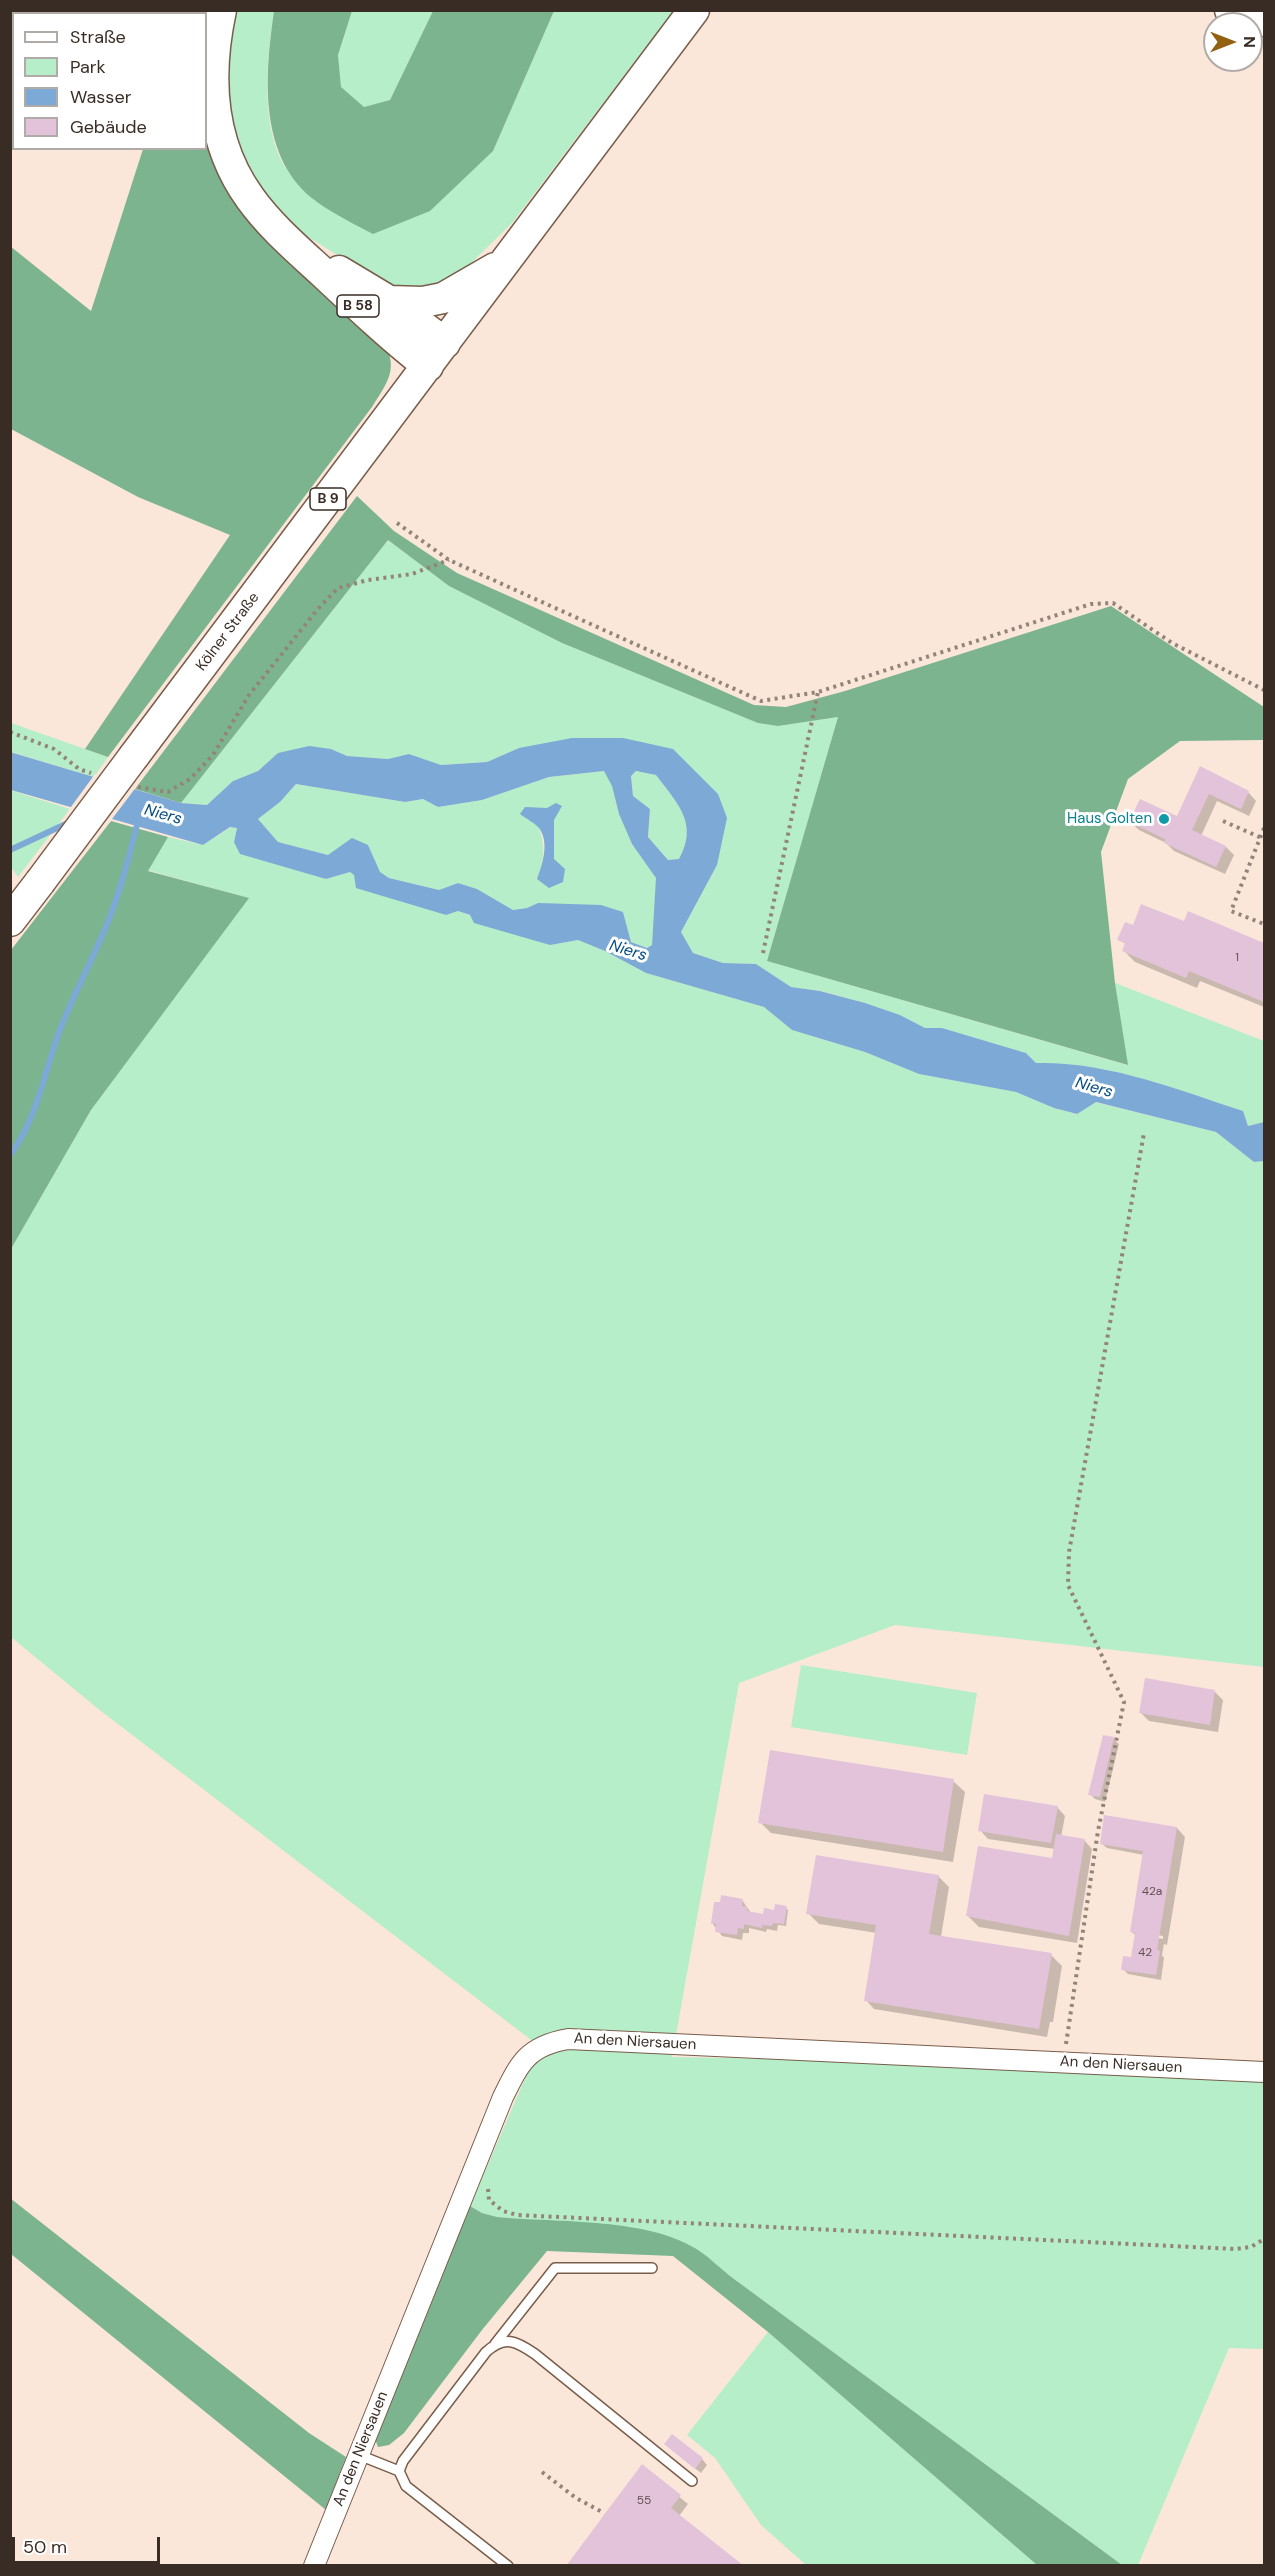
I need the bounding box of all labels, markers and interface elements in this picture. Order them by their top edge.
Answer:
legend [12,12,207,150]
north arrow [1203,12,1263,72]
text: Straße [70,25,126,49]
text: N [1239,36,1260,48]
text: Park [70,55,106,79]
text: Wasser [70,85,131,109]
text: Gebäude [70,115,147,139]
road number: B 58 [337,295,379,317]
road number: B 9 [310,488,346,510]
street label: Kölner Straße [193,589,263,675]
water label: Niers [142,801,184,829]
place label: Haus Golten [1067,810,1152,828]
marker: Haus Golten [1157,812,1171,826]
water label: Niers [607,936,649,966]
house number: 1 [1235,951,1239,965]
water label: Niers [1073,1074,1115,1102]
house number: 42a [1142,1885,1162,1899]
house number: 42 [1138,1946,1152,1960]
street label: An den Niersauen [573,2030,697,2054]
street label: An den Niersauen [1059,2053,1183,2077]
street label: An den Niersauen [330,2389,392,2509]
house number: 55 [637,2494,651,2508]
scale bar [15,2525,164,2563]
text: 50 m [23,2535,67,2559]

